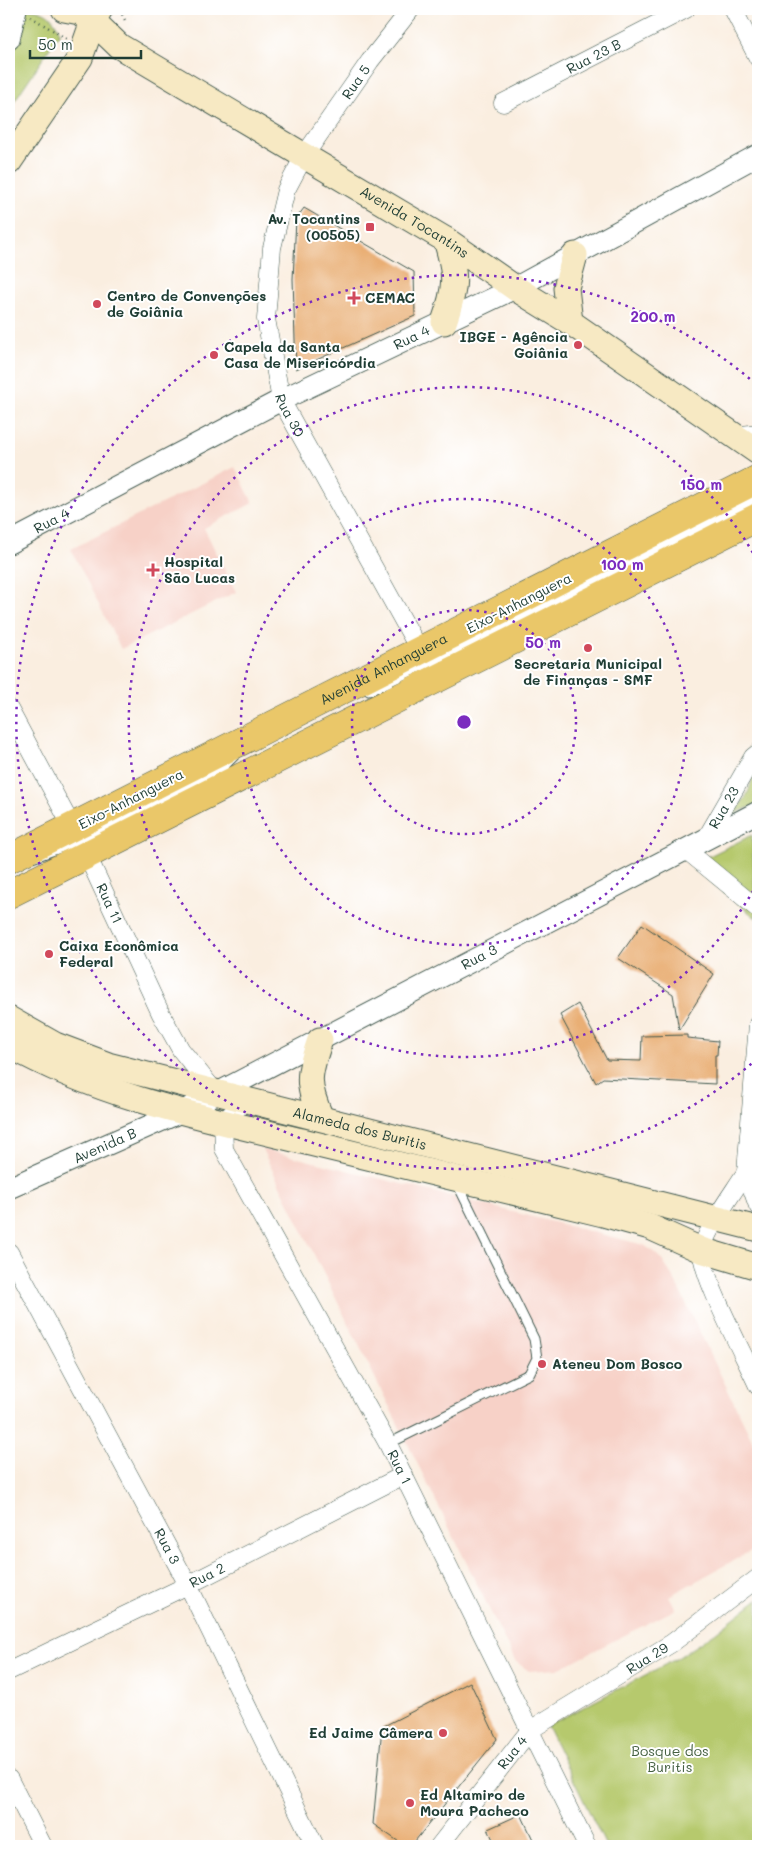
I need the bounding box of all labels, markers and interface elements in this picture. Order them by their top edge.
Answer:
scale bar [30,28,141,60]
text: 50 m [38,34,73,54]
street label: Rua 23 B [563,34,624,78]
street label: Rua 5 [337,61,374,103]
street label: Avenida Tocantins [357,181,473,262]
place label: Av. Tocantins (00505) [268,209,360,244]
marker: Av. Tocantins (00505) [364,221,376,233]
place label: Centro de Convenções de Goiânia [107,286,266,321]
place label: CEMAC [365,288,415,307]
marker: CEMAC [347,291,361,305]
marker: Centro de Convenções de Goiânia [91,298,103,310]
text: 200 m [631,306,676,326]
street label: Rua 4 [390,320,433,354]
place label: IBGE - Agência Goiânia [460,327,568,362]
place label: Capela da Santa Casa de Misericórdia [224,337,376,372]
marker: IBGE - Agência Goiânia [572,339,584,351]
marker: Capela da Santa Casa de Misericórdia [208,349,220,361]
street label: Rua 30 [271,392,310,440]
text: 150 m [680,474,722,494]
street label: Rua 4 [30,503,73,537]
place label: Hospital São Lucas [164,552,235,587]
text: 100 m [600,554,644,574]
marker: Hospital São Lucas [146,563,160,577]
street label: Eixo-Anhanguera [463,568,575,637]
street label: Avenida Anhanguera [316,628,450,709]
text: 50 m [525,632,561,652]
marker: Secretaria Municipal de Finanças - SMF [582,642,594,654]
place label: Secretaria Municipal de Finanças - SMF [514,654,662,689]
centre of rings [455,713,473,731]
street label: Eixo-Anhanguera [75,764,187,833]
street label: Rua 23 [704,783,743,832]
street label: Rua 11 [92,880,128,926]
place label: Caixa Econômica Federal [59,936,179,971]
street label: Rua 3 [458,939,500,974]
marker: Caixa Econômica Federal [43,948,55,960]
street label: Alameda dos Buritis [291,1102,429,1154]
street label: Avenida B [70,1123,139,1167]
place label: Ateneu Dom Bosco [552,1354,683,1373]
marker: Ateneu Dom Bosco [536,1358,548,1370]
street label: Rua 1 [383,1446,416,1487]
street label: Rua 3 [150,1525,185,1567]
street label: Rua 2 [186,1558,228,1592]
street label: Rua 29 [622,1638,672,1678]
place label: Ed Jaime Câmera [309,1723,433,1742]
marker: Ed Jaime Câmera [437,1727,449,1739]
street label: Rua 4 [493,1731,532,1773]
park label: Bosque dos Buritis [631,1741,709,1776]
place label: Ed Altamiro de Moura Pacheco [420,1785,529,1820]
marker: Ed Altamiro de Moura Pacheco [404,1797,416,1809]

